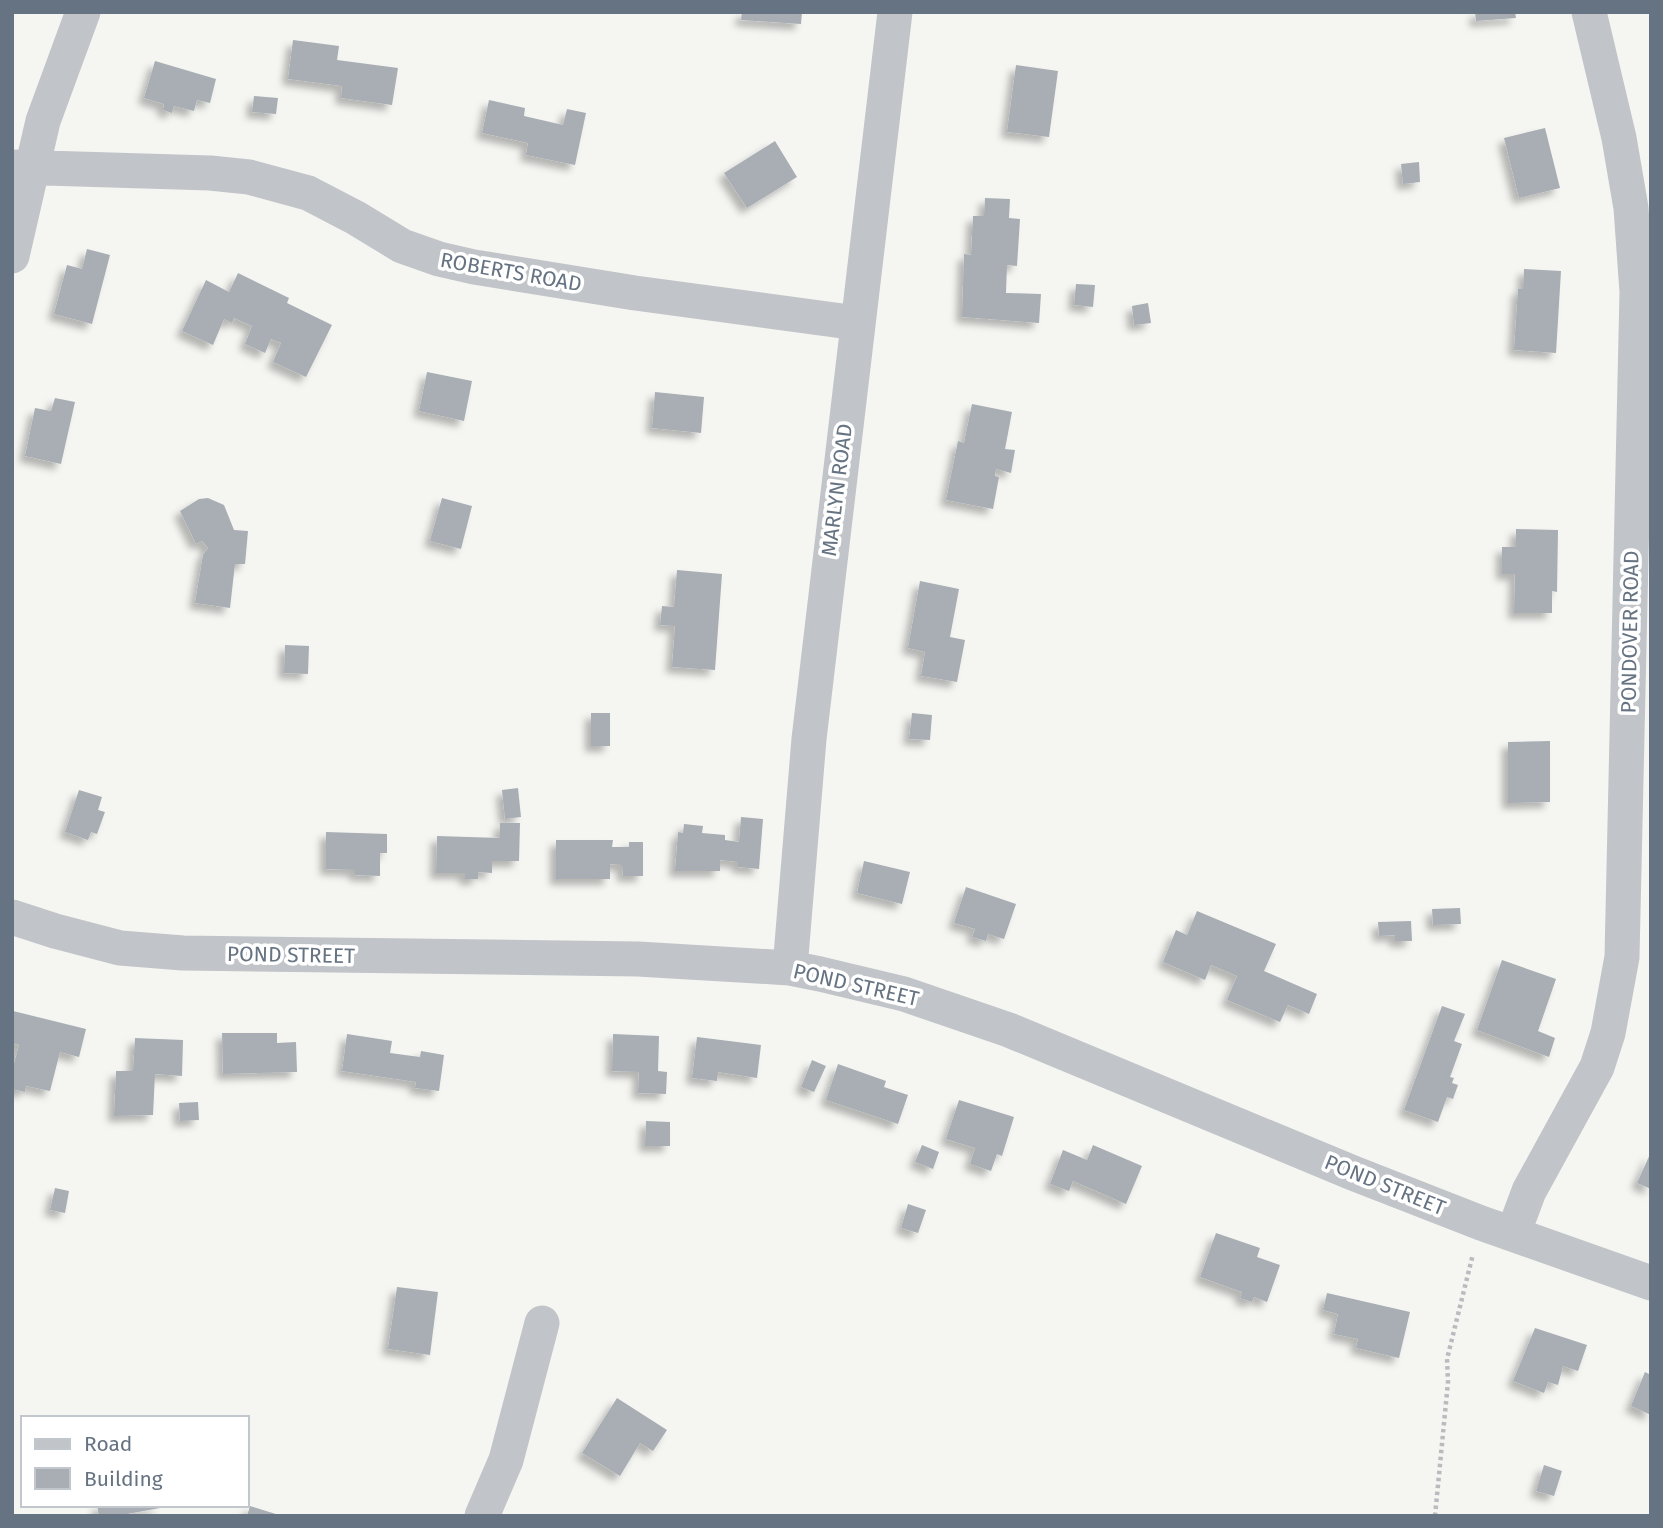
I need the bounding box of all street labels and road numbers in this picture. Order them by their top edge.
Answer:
street label: ROBERTS ROAD [438,247,584,297]
street label: MARLYN ROAD [816,422,858,558]
street label: PONDOVER ROAD [1616,550,1644,714]
street label: POND STREET [227,941,355,969]
street label: POND STREET [791,958,921,1012]
street label: POND STREET [1321,1149,1449,1221]

